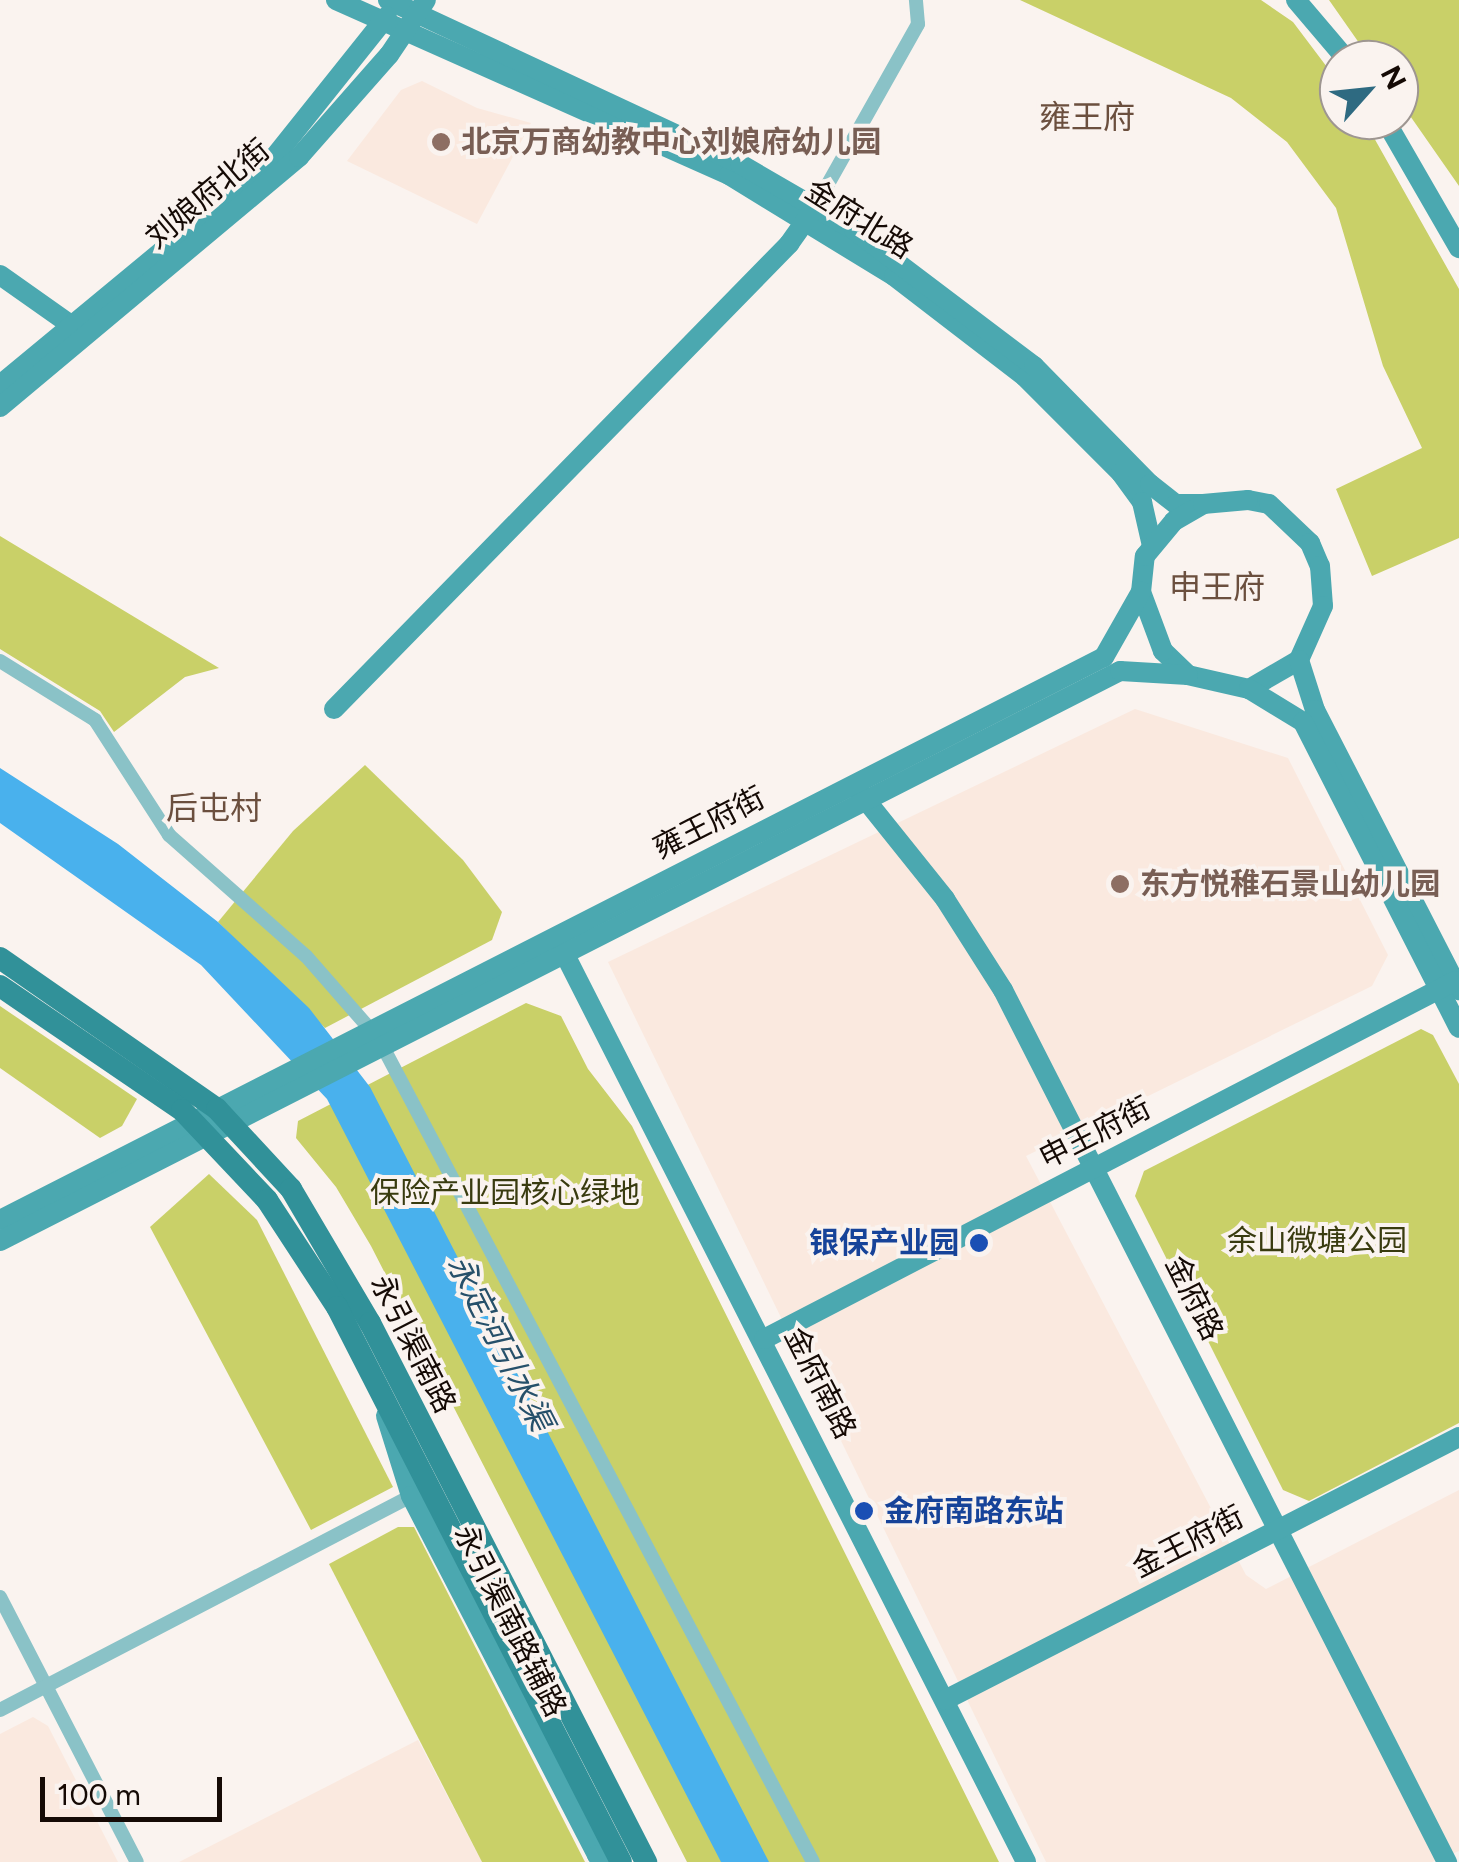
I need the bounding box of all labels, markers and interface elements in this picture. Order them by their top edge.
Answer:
north arrow [1319,40,1419,140]
text: N [1374,60,1414,95]
district label: 雍王府 [1039,98,1135,136]
place label: 北京万商幼教中心刘娘府幼儿园 [461,124,881,160]
marker: 北京万商幼教中心刘娘府幼儿园 [430,131,452,153]
street label: 刘娘府北街 [139,132,277,256]
street label: 金府北路 [799,172,919,266]
district label: 申王府 [1169,568,1265,606]
street label: 雍王府街 [647,780,771,866]
district label: 后屯村 [166,789,262,827]
place label: 东方悦稚石景山幼儿园 [1140,866,1440,902]
marker: 东方悦稚石景山幼儿园 [1109,873,1131,895]
street label: 申王府街 [1033,1090,1157,1176]
park label: 保险产业园核心绿地 [370,1175,640,1211]
park label: 余山微塘公园 [1227,1223,1407,1259]
place label: 银保产业园 [809,1225,959,1261]
marker: 银保产业园 [968,1232,990,1254]
water label: 永定河引水渠 [439,1249,561,1437]
street label: 金府路 [1158,1250,1230,1346]
street label: 永引渠南路 [363,1269,463,1419]
street label: 金府南路 [777,1321,863,1445]
place label: 金府南路东站 [884,1493,1064,1529]
street label: 金王府街 [1126,1499,1250,1585]
marker: 金府南路东站 [853,1500,875,1522]
street label: 永引渠南路辅路 [446,1519,574,1723]
scale bar [45,1757,228,1819]
text: 100 m [57,1776,141,1813]

